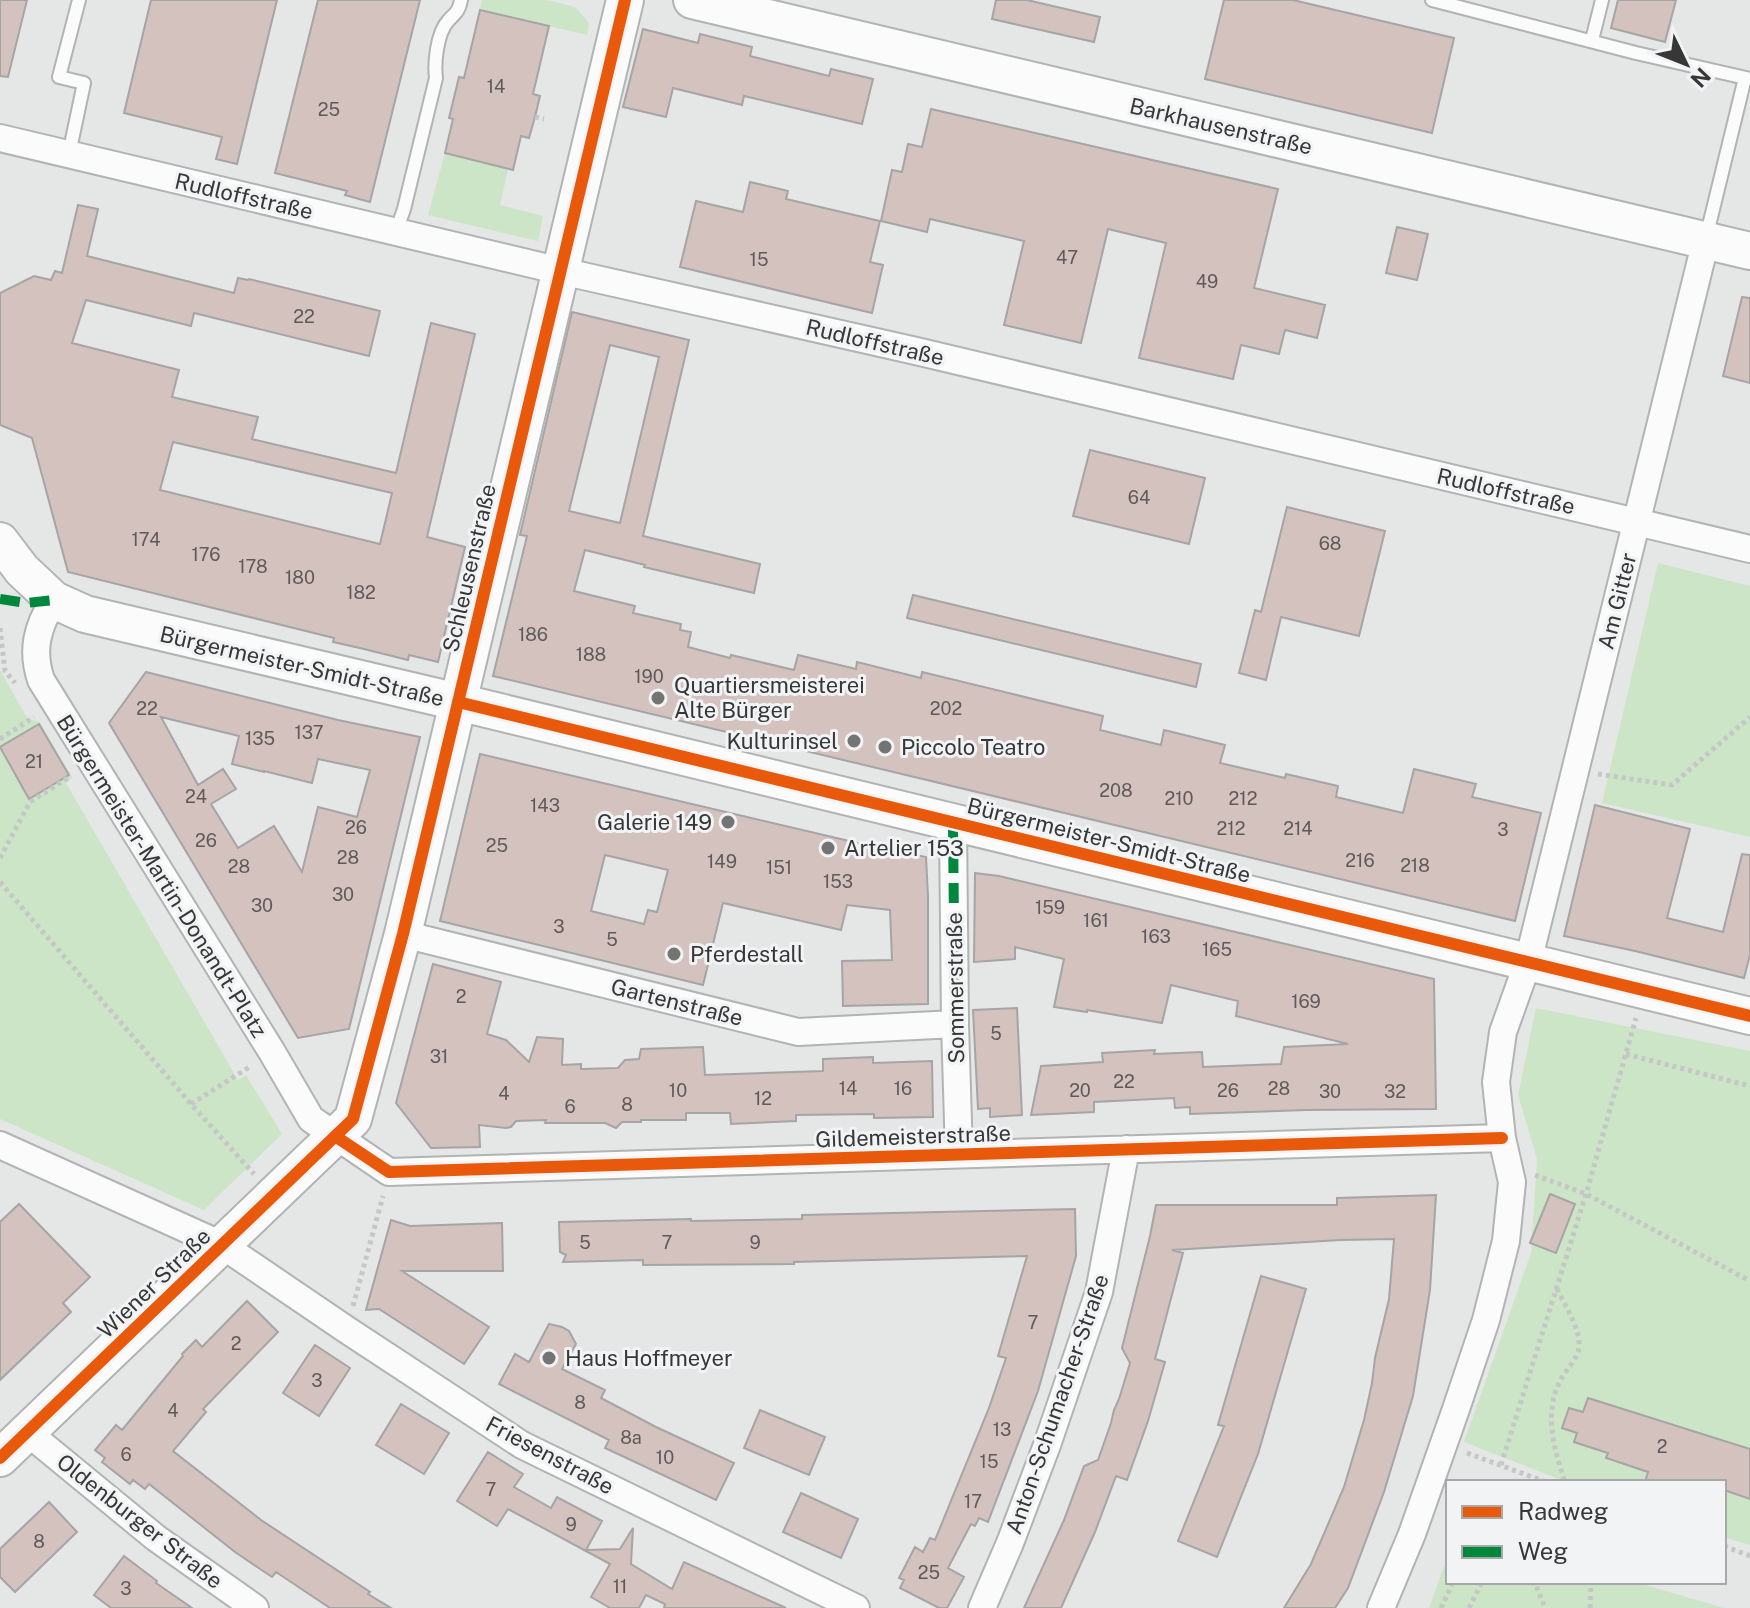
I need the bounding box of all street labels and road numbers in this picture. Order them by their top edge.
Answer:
street label: Barkhausenstraße [1127,92,1315,160]
street label: Rudloffstraße [172,167,316,225]
street label: Rudloffstraße [803,313,947,371]
street label: Rudloffstraße [1434,462,1578,520]
street label: Schleusenstraße [437,481,501,655]
street label: Am Gitter [1592,550,1642,652]
street label: Bürgermeister-Smidt-Straße [157,621,447,711]
street label: Bürgermeister-Martin-Donandt-Platz [51,710,273,1042]
street label: Bürgermeister-Smidt-Straße [965,792,1253,888]
street label: Sommerstraße [941,912,969,1064]
street label: Gartenstraße [608,973,746,1031]
street label: Gildemeisterstraße [815,1120,1011,1152]
street label: Wiener Straße [92,1223,216,1343]
street label: Anton-Schumacher-Straße [1000,1271,1114,1537]
street label: Friesenstraße [482,1410,618,1500]
street label: Oldenburger Straße [52,1448,228,1594]

